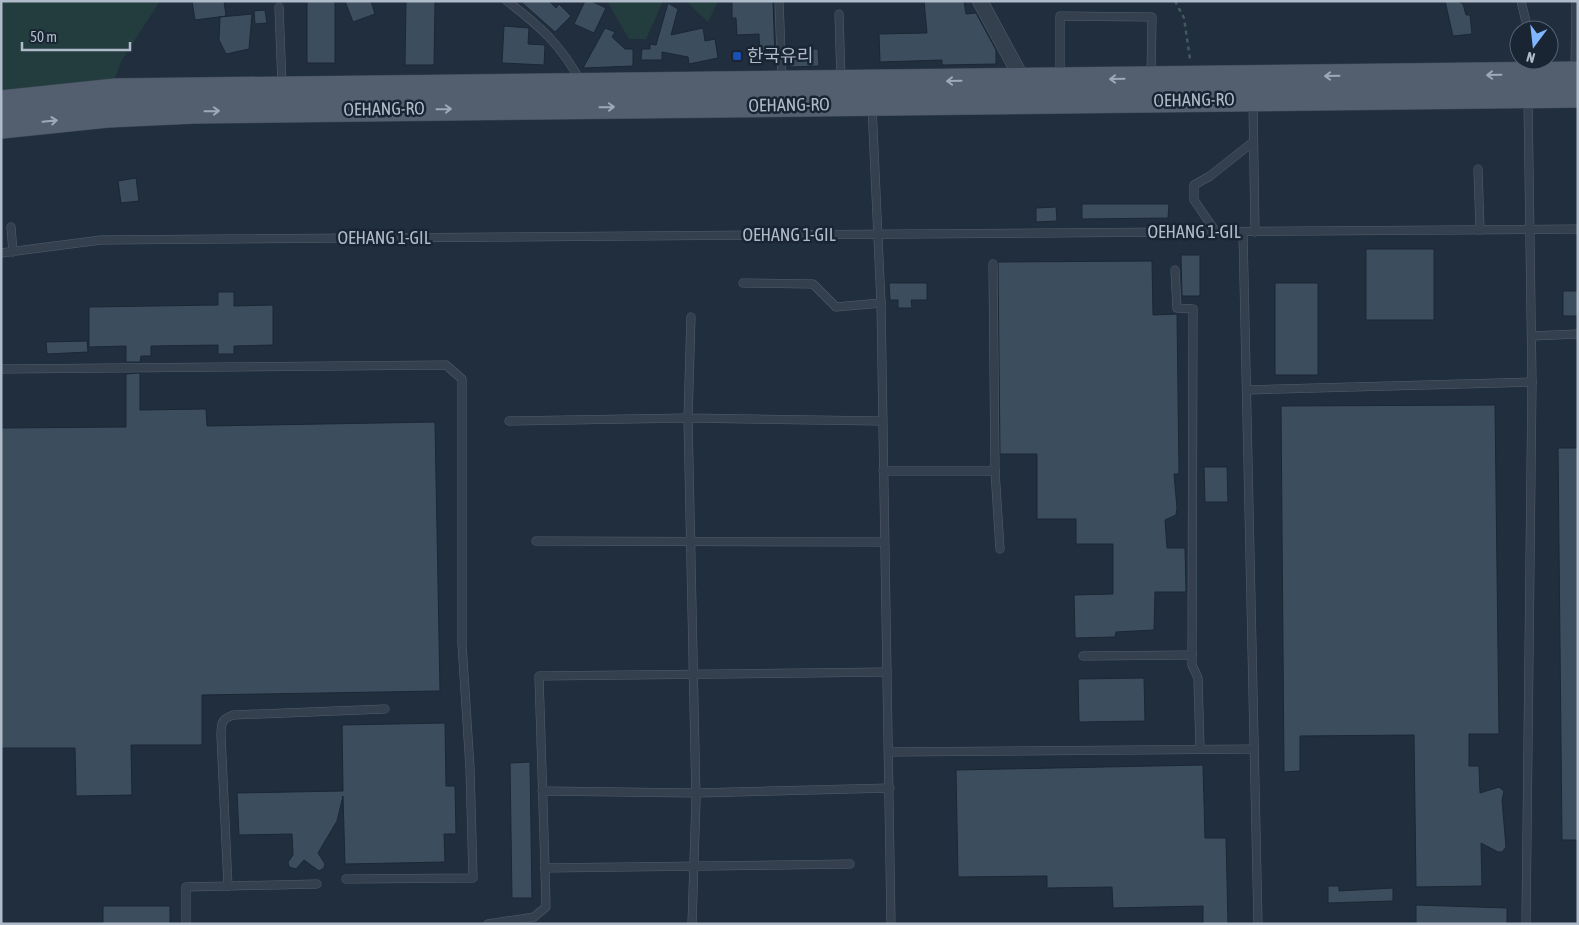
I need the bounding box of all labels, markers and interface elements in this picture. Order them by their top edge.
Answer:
scale bar [22,20,130,52]
north arrow [1509,20,1559,70]
text: 50 m [30,28,57,45]
place label: 한국유리 [747,45,813,66]
text: N [1525,49,1537,66]
marker: 한국유리 [731,50,743,62]
one-way arrow [1486,70,1502,80]
one-way arrow [1324,72,1340,81]
one-way arrow [1109,74,1125,84]
one-way arrow [946,76,962,86]
street label: OEHANG-RO [1153,88,1235,111]
street label: OEHANG-RO [748,93,830,116]
street label: OEHANG-RO [343,97,425,120]
one-way arrow [598,102,615,112]
one-way arrow [436,104,452,114]
one-way arrow [204,106,220,116]
one-way arrow [41,116,57,126]
street label: OEHANG 1-GIL [1147,221,1241,242]
street label: OEHANG 1-GIL [742,224,836,245]
street label: OEHANG 1-GIL [337,227,431,248]

